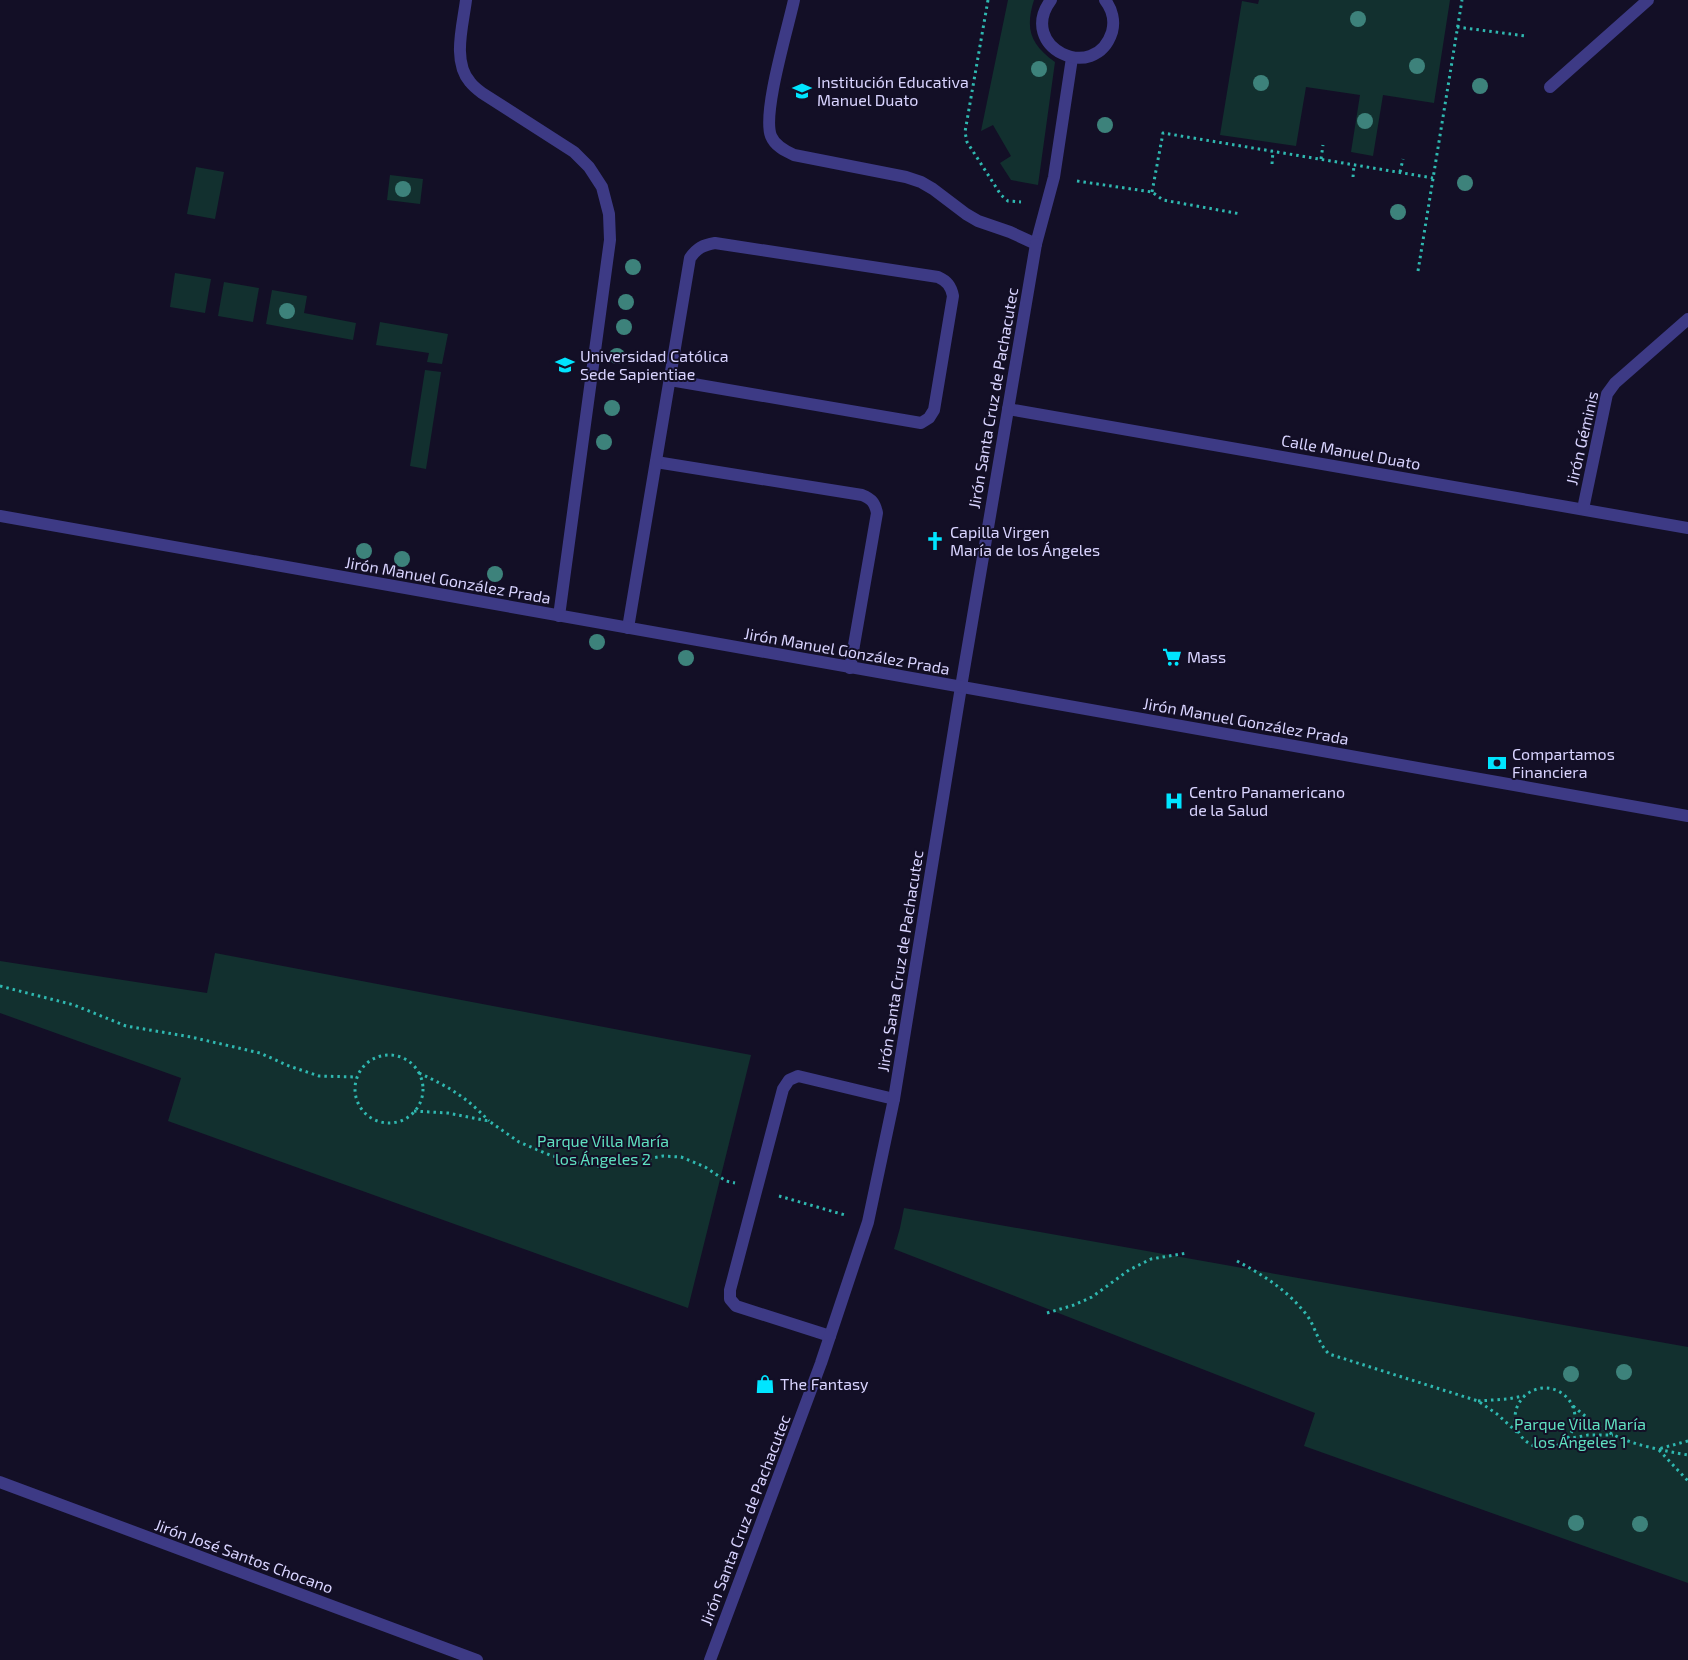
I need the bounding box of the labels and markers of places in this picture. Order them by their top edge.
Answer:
place label: Institución Educativa Manuel Duato [817,72,969,109]
school or university icon: Institución Educativa Manuel Duato [791,80,813,102]
place label: Universidad Católica Sede Sapientiae [580,346,729,383]
school or university icon: Universidad Católica Sede Sapientiae [554,354,576,376]
place label: Capilla Virgen María de los Ángeles [950,522,1100,559]
church icon: Capilla Virgen María de los Ángeles [924,530,946,552]
supermarket icon: Mass [1161,646,1183,668]
place label: Mass [1187,647,1226,666]
place label: Compartamos Financiera [1512,744,1615,781]
bank icon: Compartamos Financiera [1486,752,1508,774]
place label: Centro Panamericano de la Salud [1189,782,1345,819]
hospital icon: Centro Panamericano de la Salud [1163,790,1185,812]
shop icon: The Fantasy [754,1373,776,1395]
place label: The Fantasy [780,1374,869,1393]

